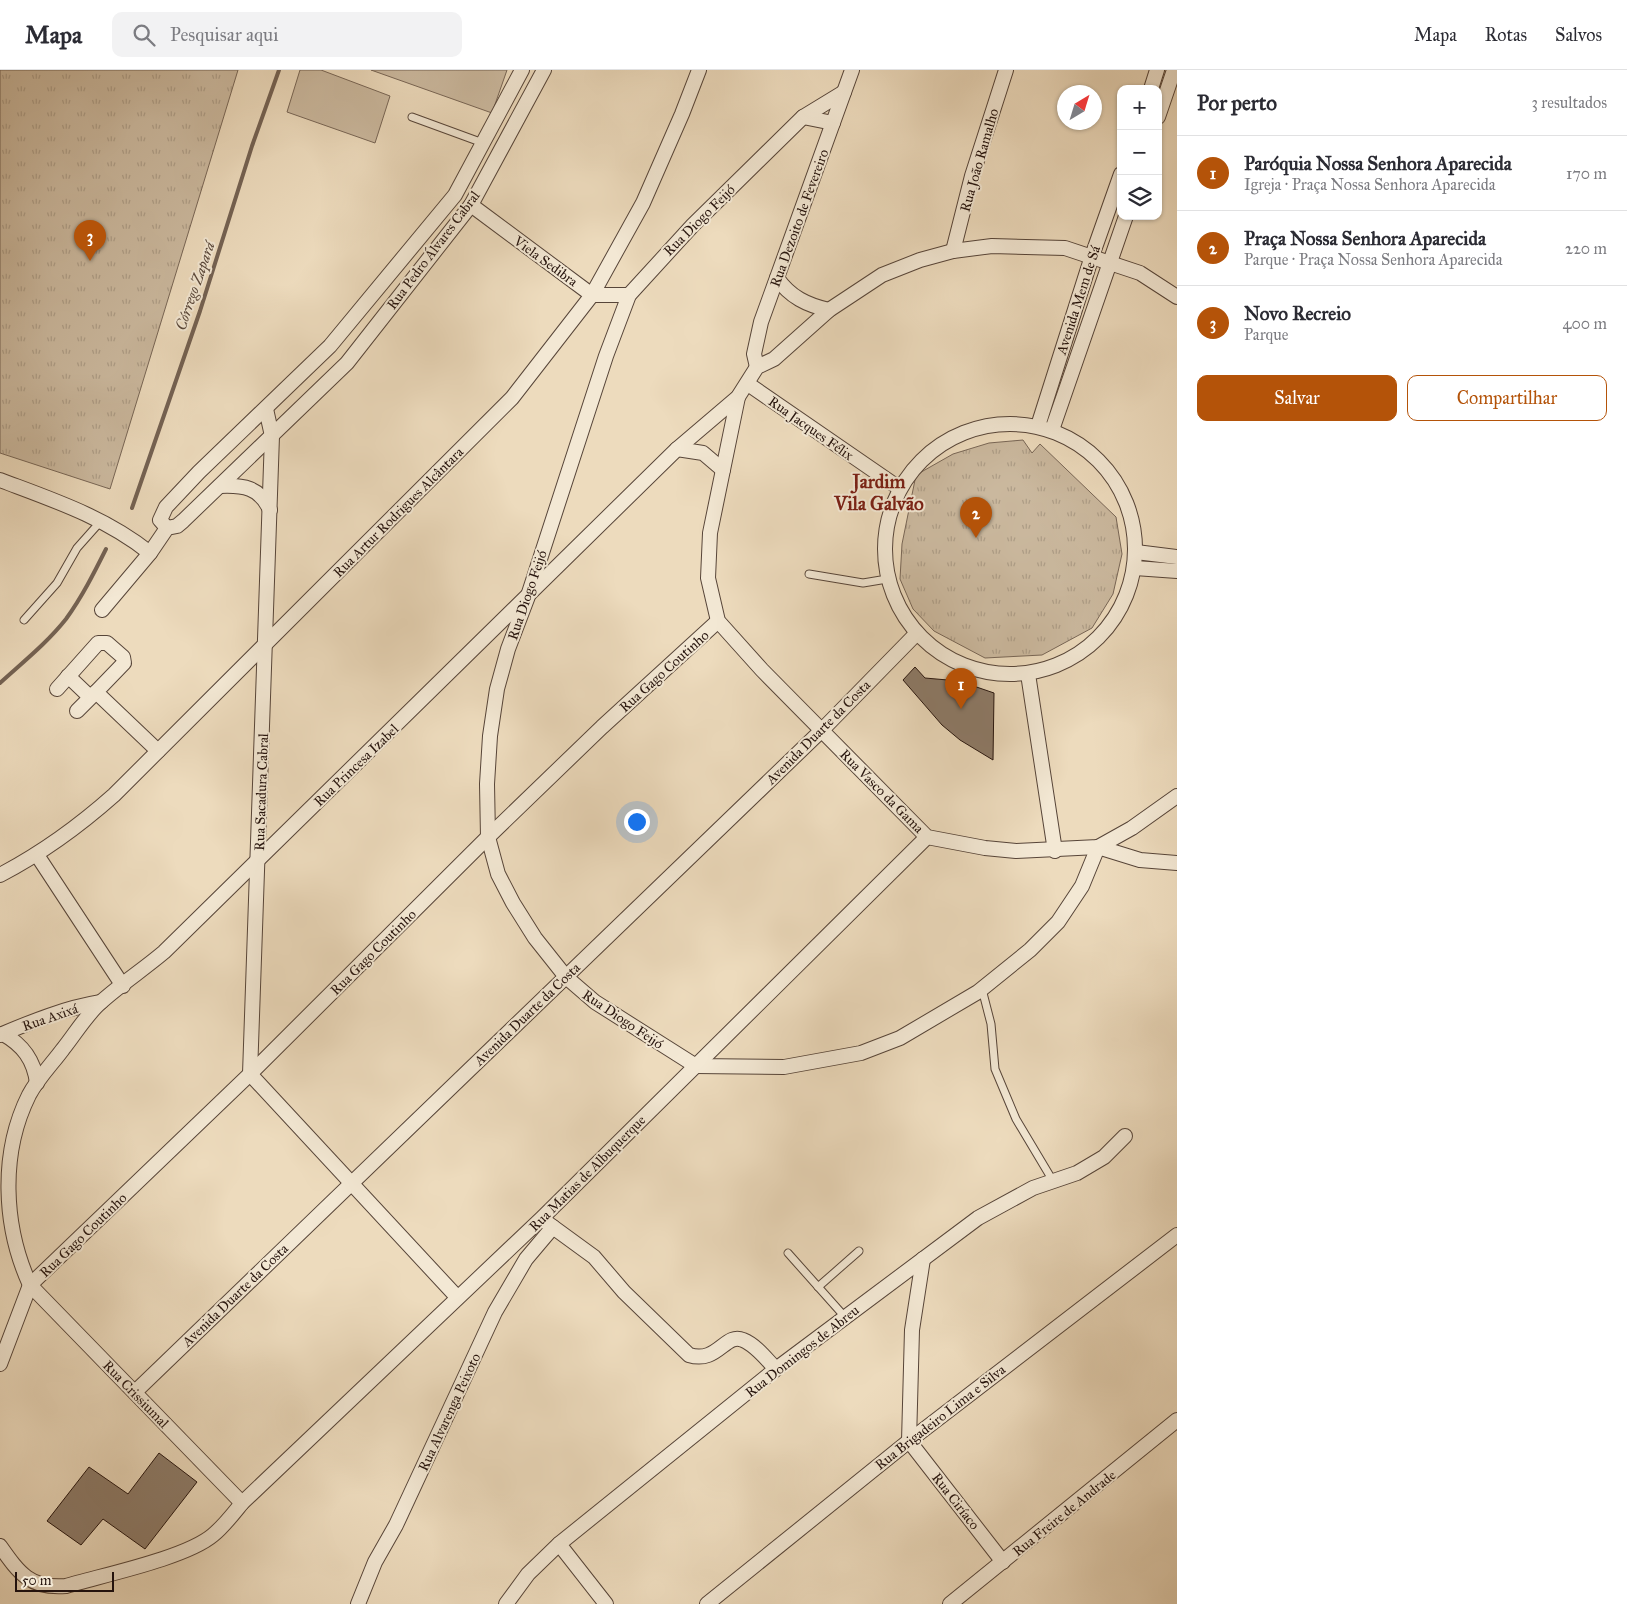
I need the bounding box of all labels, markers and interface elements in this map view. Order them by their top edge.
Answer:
search box [112,12,462,57]
text: Mapa [25,20,82,50]
icon: search [130,21,158,49]
text: Pesquisar aqui [170,23,278,46]
text: Mapa [1414,24,1457,46]
text: Rotas [1485,24,1527,46]
text: Salvos [1555,24,1602,46]
north arrow [1057,85,1102,130]
map controls [1117,85,1162,220]
button: + [1117,85,1162,130]
text: Por perto [1197,90,1277,116]
text: 3 resultados [1532,93,1607,112]
street label: Rua João Ramalho [957,106,1003,214]
button: − [1117,130,1162,175]
street label: Rua Dezoito de Fevereiro [767,147,832,289]
text: Paróquia Nossa Senhora Aparecida [1244,152,1512,175]
text: 1 [1210,164,1216,183]
text: 170 m [1566,164,1607,183]
button: layers [1117,175,1162,220]
text: Igreja · Praça Nossa Senhora Aparecida [1244,175,1496,194]
street label: Rua Diogo Feijó [660,181,739,260]
street label: Rua Pedro Álvares Cabral [382,186,484,313]
pin: 3 [74,220,106,261]
text: Praça Nossa Senhora Aparecida [1244,227,1486,250]
street label: Viela Sedibra [510,232,581,290]
water label: Córrego Zapará [171,238,220,333]
text: 2 [1209,239,1217,258]
text: 220 m [1565,239,1607,258]
street label: Avenida Mem de Sá [1053,244,1104,358]
text: Parque · Praça Nossa Senhora Aparecida [1244,250,1503,269]
text: Novo Recreio [1244,302,1351,325]
text: 3 [1210,314,1216,333]
text: 400 m [1563,314,1607,333]
text: Parque [1244,325,1288,344]
button: Salvar [1197,375,1397,421]
button: Compartilhar [1407,375,1607,421]
street label: Rua Jacques Félix [764,393,857,465]
street label: Rua Artur Rodrigues Alcântara [330,444,467,581]
district label: Jardim Vila Galvão [833,470,924,515]
pin: 2 [960,497,992,538]
street label: Rua Diogo Feijó [504,548,551,642]
street label: Rua Gago Coutinho [616,627,713,716]
pin: 1 [945,668,977,709]
street label: Avenida Duarte da Costa [762,677,874,789]
street label: Rua Princesa Izabel [310,720,402,810]
street label: Rua Sacadura Cabral [251,733,272,851]
street label: Rua Vasco da Gama [836,746,927,837]
your location [624,809,650,835]
street label: Rua Gago Coutinho [327,906,420,999]
street label: Avenida Duarte da Costa [470,959,584,1070]
street label: Rua Diogo Feijó [579,986,666,1053]
street label: Rua Axixá [20,1000,80,1035]
street label: Rua Matias de Albuquerque [526,1111,650,1236]
street label: Rua Gago Coutinho [36,1190,130,1281]
street label: Avenida Duarte da Costa [178,1240,292,1351]
street label: Rua Domingos de Abreu [742,1301,863,1401]
street label: Rua Alvarenga Peixoto [415,1350,484,1474]
street label: Rua Crissiumal [99,1357,172,1432]
street label: Rua Brigadeiro Lima e Silva [872,1361,1009,1474]
street label: Rua Freire de Andrade [1009,1467,1119,1560]
street label: Rua Ciríaco [928,1469,983,1533]
scale bar [15,1569,114,1592]
text: 50 m [22,1572,51,1589]

